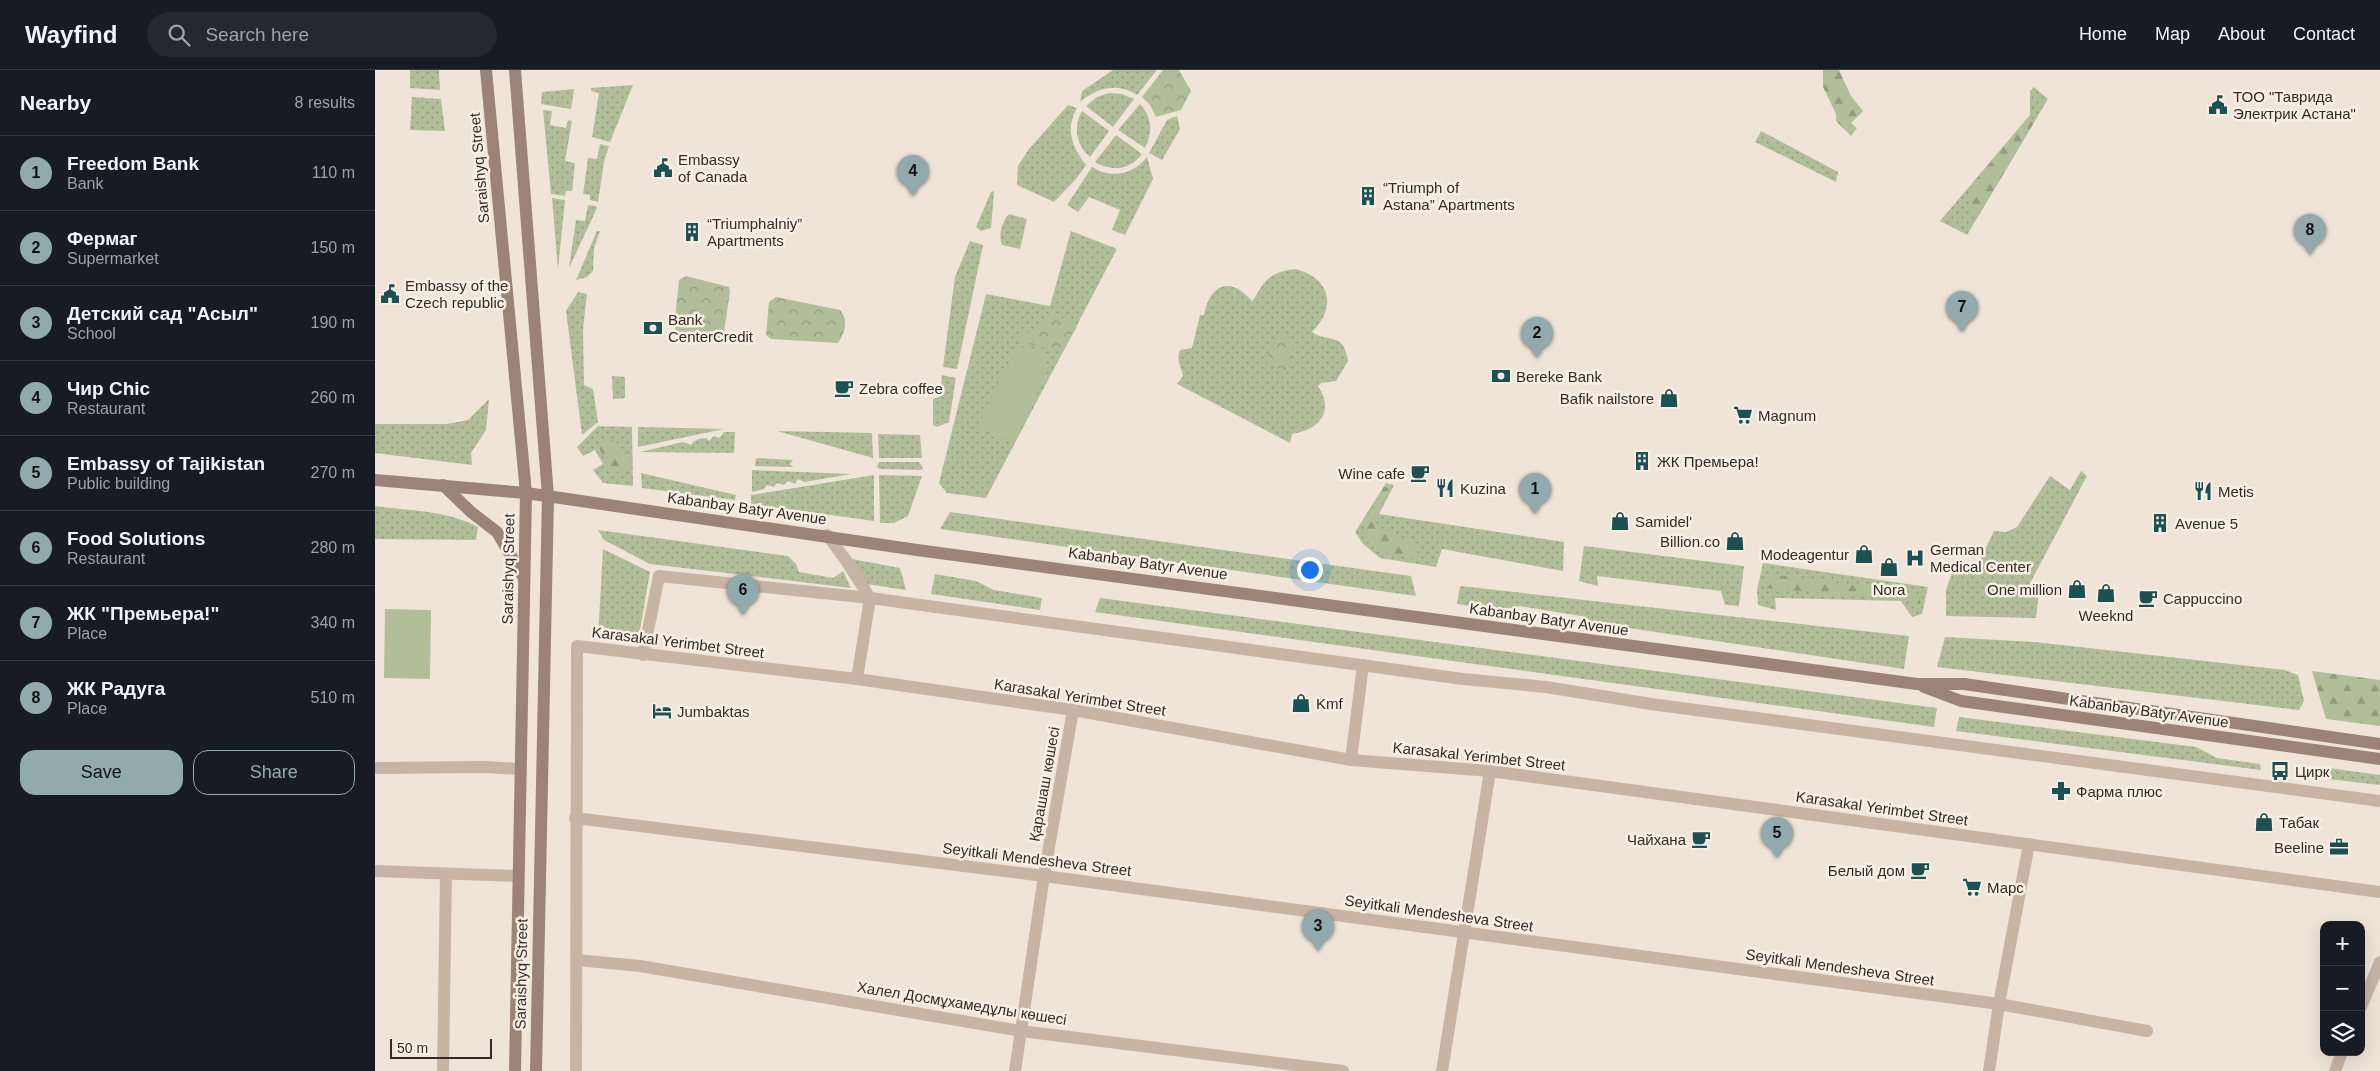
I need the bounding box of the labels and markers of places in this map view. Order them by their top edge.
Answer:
place label: ТОО "Таврида Электрик Астана" [2233,88,2356,122]
public building icon: ТОО "Таврида Электрик Астана" [2207,94,2229,116]
place label: Embassy of Canada [678,151,748,185]
pin: 4 [897,155,929,196]
public building icon: Embassy of Canada [652,157,674,179]
place label: “Triumph of Astana” Apartments [1383,179,1515,213]
building icon: “Triumph of Astana” Apartments [1357,185,1379,207]
pin: 8 [2294,214,2326,255]
place label: “Triumphalniy” Apartments [707,215,802,249]
building icon: “Triumphalniy” Apartments [681,221,703,243]
place label: Embassy of the Czech republic [405,277,508,311]
public building icon: Embassy of the Czech republic [379,283,401,305]
pin: 7 [1946,291,1978,332]
place label: Bank CenterCredit [668,311,754,345]
bank icon: Bank CenterCredit [642,317,664,339]
pin: 2 [1521,317,1553,358]
bank icon: Bereke Bank [1490,365,1512,387]
place label: Bereke Bank [1516,368,1602,385]
cafe icon: Zebra coffee [833,377,855,399]
place label: Zebra coffee [859,380,943,397]
shop icon: Bafik nailstore [1658,387,1680,409]
place label: Bafik nailstore [1560,390,1654,407]
supermarket icon: Magnum [1732,404,1754,426]
place label: Magnum [1758,407,1816,424]
building icon: ЖК Премьера! [1631,450,1653,472]
place label: ЖК Премьера! [1657,453,1759,470]
cafe icon: Wine cafe [1409,462,1431,484]
place label: Wine cafe [1338,465,1405,482]
pin: 1 [1519,473,1551,514]
restaurant icon: Kuzina [1434,477,1456,499]
place label: Kuzina [1460,480,1507,497]
restaurant icon: Metis [2192,480,2214,502]
place label: Metis [2218,483,2254,500]
shop icon: Samidel' [1609,510,1631,532]
building icon: Avenue 5 [2149,512,2171,534]
place label: Samidel' [1635,513,1692,530]
place label: Avenue 5 [2175,515,2238,532]
shop icon: Billion.co [1724,530,1746,552]
place label: Billion.co [1660,533,1720,550]
place label: German Medical Center [1930,541,2031,575]
shop icon: Modeagentur [1853,543,1875,565]
place label: Modeagentur [1761,546,1849,563]
hospital icon: German Medical Center [1904,547,1926,569]
shop icon: Nora [1878,556,1900,578]
pin: 6 [727,574,759,615]
shop icon: One million [2066,578,2088,600]
place label: Nora [1873,581,1906,598]
place label: One million [1987,581,2062,598]
shop icon: Weeknd [2095,582,2117,604]
cafe icon: Cappuccino [2137,587,2159,609]
place label: Cappuccino [2163,590,2242,607]
place label: Weeknd [2079,607,2133,624]
shop icon: Kmf [1290,692,1312,714]
place label: Kmf [1316,695,1344,712]
hotel icon: Jumbaktas [651,700,673,722]
place label: Jumbaktas [677,703,750,720]
bus stop icon: Цирк [2269,760,2291,782]
place label: Цирк [2295,763,2330,780]
pharmacy icon: Фарма плюс [2050,780,2072,802]
place label: Фарма плюс [2076,783,2163,800]
shop icon: Табак [2253,811,2275,833]
place label: Табак [2279,814,2319,831]
pin: 5 [1761,817,1793,858]
cafe icon: Чайхана [1690,828,1712,850]
place label: Чайхана [1627,831,1687,848]
office icon: Beeline [2328,836,2350,858]
place label: Beeline [2274,839,2324,856]
cafe icon: Белый дом [1909,859,1931,881]
place label: Белый дом [1828,862,1905,879]
supermarket icon: Марс [1961,876,1983,898]
place label: Марс [1987,879,2024,896]
pin: 3 [1302,910,1334,951]

